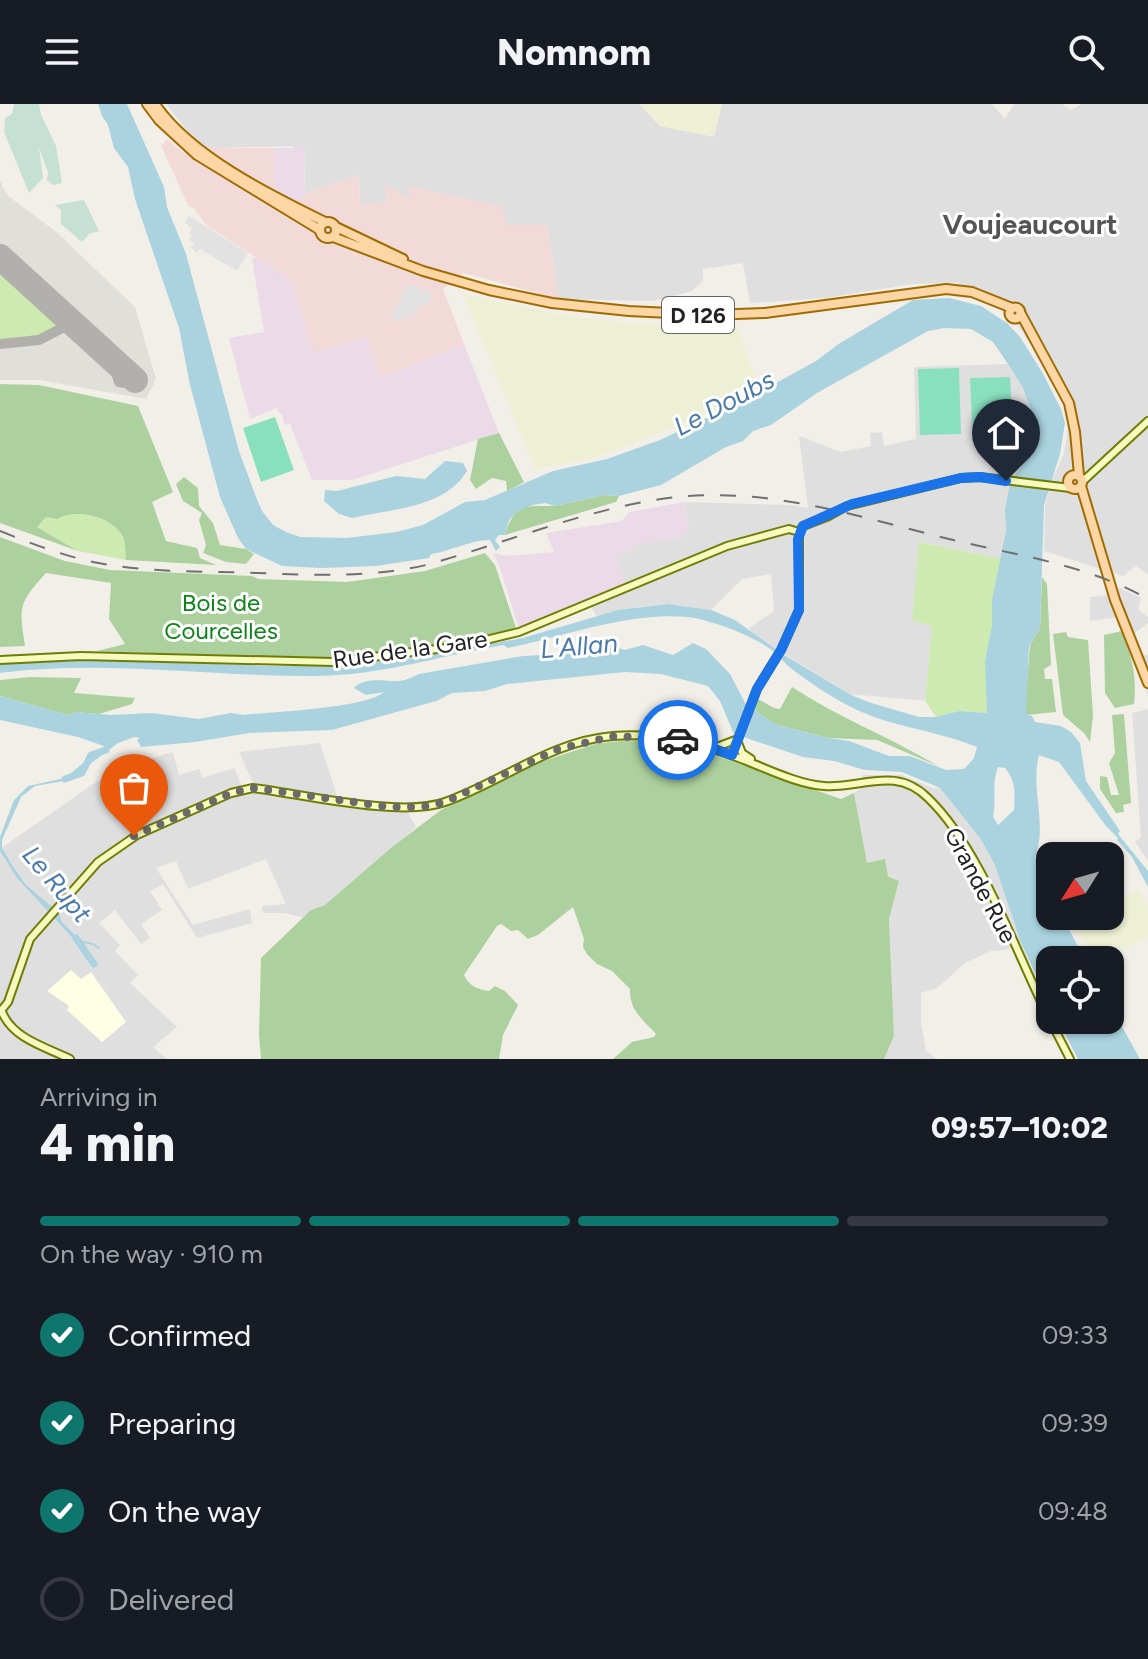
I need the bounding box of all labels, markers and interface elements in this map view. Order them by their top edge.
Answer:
icon: menu [40,30,84,74]
icon: search [1064,30,1108,74]
text: Nomnom [497,31,651,74]
district label: Voujeaucourt [942,207,1118,241]
road number: D 126 [662,297,734,333]
water label: Le Doubs [668,363,780,443]
pin [972,399,1040,481]
icon: home [984,411,1028,455]
park label: Bois de Courcelles [164,588,278,645]
street label: Rue de la Gare [331,624,489,674]
water label: L'Allan [539,627,619,665]
courier [638,700,718,780]
icon: car [656,718,700,762]
pin [100,754,168,836]
icon: bag [112,766,156,810]
street label: Grande Rue [938,822,1024,948]
water label: Le Rupt [16,839,99,930]
north arrow [1036,842,1124,930]
map controls [1036,842,1124,1034]
button: locate [1036,946,1124,1034]
text: Arriving in [40,1081,158,1113]
text: 09:57–10:02 [931,1109,1108,1146]
text: 4 min [40,1112,175,1174]
text: On the way · 910 m [40,1238,263,1270]
icon: check [40,1313,84,1357]
text: Confirmed [108,1317,251,1354]
text: 09:33 [1042,1319,1108,1351]
icon: check [40,1401,84,1445]
text: Preparing [108,1405,236,1442]
text: 09:39 [1041,1407,1108,1439]
icon: check [40,1489,84,1533]
text: On the way [108,1493,261,1530]
text: 09:48 [1038,1495,1108,1527]
text: Delivered [108,1581,234,1618]

